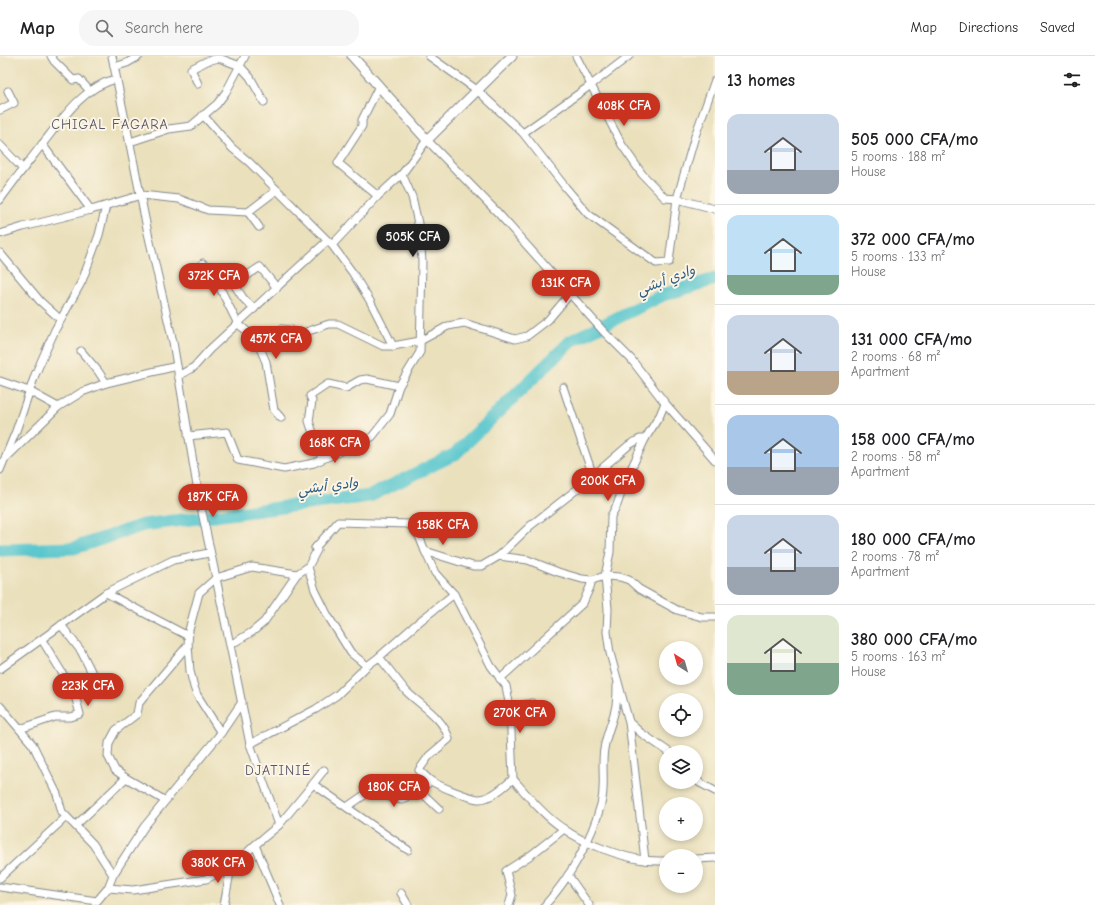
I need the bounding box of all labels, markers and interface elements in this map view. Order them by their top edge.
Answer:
search box [79,10,359,46]
text: Map [20,17,55,39]
icon: search [93,17,115,39]
text: Search here [125,19,203,37]
text: Map [910,19,937,36]
text: Directions [959,19,1018,36]
text: Saved [1040,19,1075,36]
icon: filters [1061,69,1083,91]
text: 13 homes [727,71,795,90]
pin: 408K CFA [583,93,665,127]
text: 408K CFA [597,98,651,113]
district label: CHIGAL FAGARA [51,116,169,133]
icon: home [759,130,807,178]
text: 505 000 CFA/mo [851,130,978,149]
text: 5 rooms · 188 m² [851,149,945,164]
text: House [851,164,886,179]
pin: 505K CFA [372,224,454,258]
text: 505K CFA [386,229,440,244]
text: 372 000 CFA/mo [851,230,975,249]
icon: home [759,231,807,279]
text: 5 rooms · 133 m² [851,249,945,264]
water label: وادي أبشي [635,261,699,303]
pin: 372K CFA [173,263,255,297]
text: House [851,264,886,279]
text: 372K CFA [188,268,240,283]
pin: 131K CFA [525,270,607,304]
text: 131K CFA [541,275,591,290]
pin: 457K CFA [235,326,317,360]
text: 131 000 CFA/mo [851,330,972,349]
text: 457K CFA [250,331,302,346]
icon: home [759,331,807,379]
text: 2 rooms · 68 m² [851,349,940,364]
text: Apartment [851,364,909,379]
pin: 168K CFA [294,430,376,464]
text: 158 000 CFA/mo [851,430,975,449]
icon: home [759,431,807,479]
text: 168K CFA [309,435,361,450]
text: 2 rooms · 58 m² [851,449,940,464]
text: Apartment [851,464,909,479]
pin: 200K CFA [567,468,649,502]
text: 200K CFA [581,473,636,488]
water label: وادي أبشي [297,474,360,502]
pin: 187K CFA [172,484,254,518]
text: 187K CFA [187,489,239,504]
pin: 158K CFA [402,512,484,546]
text: 158K CFA [417,517,469,532]
text: 180 000 CFA/mo [851,530,976,549]
icon: home [759,531,807,579]
text: 2 rooms · 78 m² [851,549,939,564]
text: Apartment [851,564,909,579]
text: 380 000 CFA/mo [851,630,977,649]
icon: home [759,631,807,679]
north arrow [659,641,703,685]
map controls [659,641,703,893]
text: 5 rooms · 163 m² [851,649,945,664]
text: House [851,664,886,679]
pin: 223K CFA [47,673,129,707]
text: 223K CFA [61,678,115,693]
button: locate [659,693,703,737]
pin: 270K CFA [479,700,561,734]
text: 270K CFA [493,705,547,720]
button: layers [659,745,703,789]
district label: DJATINIÉ [245,762,311,779]
pin: 180K CFA [353,774,435,808]
text: 180K CFA [368,779,420,794]
button: + [659,797,703,841]
button: − [659,849,703,893]
pin: 380K CFA [177,850,259,884]
text: 380K CFA [191,855,245,870]

